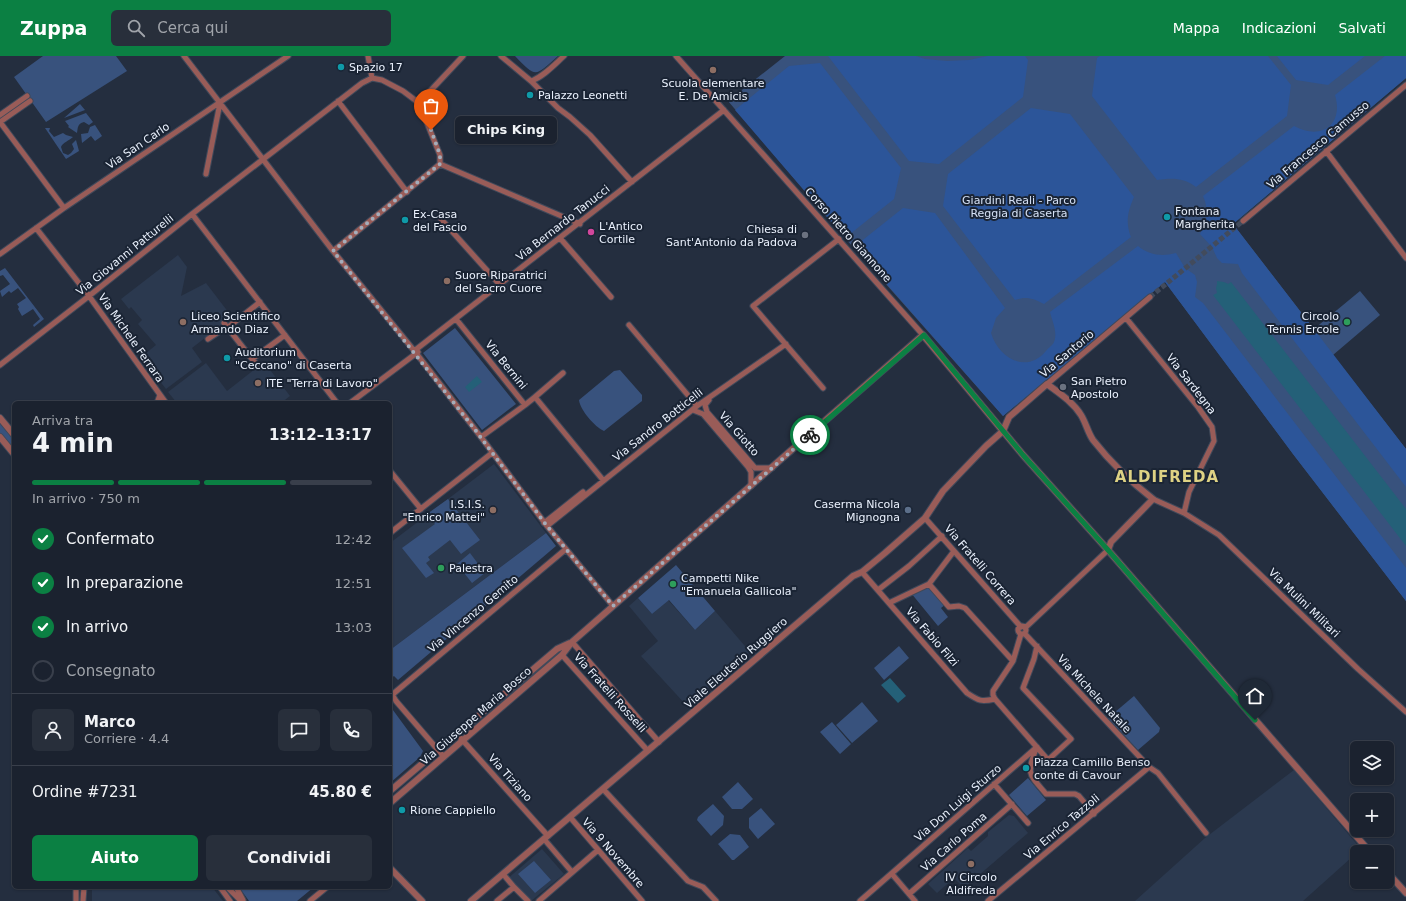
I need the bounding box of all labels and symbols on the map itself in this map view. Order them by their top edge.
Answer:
place label: Spazio 17 [349,61,403,74]
marker: Spazio 17 [336,62,346,72]
marker: Scuola elementare E. De Amicis [708,65,718,75]
place label: Scuola elementare E. De Amicis [661,77,765,103]
pin [414,89,448,130]
place label: Palazzo Leonetti [538,89,627,102]
marker: Palazzo Leonetti [525,90,535,100]
street label: Via Francesco Camusso [1264,98,1372,192]
callout: Chips King [455,116,557,144]
street label: Via San Carlo [104,120,172,172]
street label: Via Bernardo Tanucci [514,182,612,264]
street label: Corso Pietro Giannone [802,185,894,285]
park label: Giardini Reali - Parco Reggia di Caserta [962,194,1076,220]
place label: Fontana Margherita [1175,205,1235,231]
place label: Ex-Casa del Fascio [413,208,467,234]
street label: Via Giovanni Patturelli [74,212,176,298]
marker: Fontana Margherita [1162,212,1172,222]
marker: Ex-Casa del Fascio [400,215,410,225]
place label: L'Antico Cortile [599,220,643,246]
place label: Chiesa di Sant'Antonio da Padova [666,223,797,249]
marker: L'Antico Cortile [586,227,596,237]
marker: Chiesa di Sant'Antonio da Padova [800,230,810,240]
place label: Suore Riparatrici del Sacro Cuore [455,269,547,295]
marker: Suore Riparatrici del Sacro Cuore [442,276,452,286]
street label: Via Michele Ferrara [95,291,167,385]
place label: Liceo Scientifico Armando Diaz [191,310,280,336]
place label: Circolo Tennis Ercole [1266,310,1339,336]
marker: Liceo Scientifico Armando Diaz [178,317,188,327]
marker: Circolo Tennis Ercole [1342,317,1352,327]
street label: Via Santorio [1037,327,1097,380]
street label: Via Bernini [482,338,530,392]
place label: Auditorium "Ceccano" di Caserta [235,346,352,372]
street label: Via Sardegna [1163,351,1219,417]
marker: Auditorium "Ceccano" di Caserta [222,353,232,363]
place label: San Pietro Apostolo [1071,375,1127,401]
place label: ITE "Terra di Lavoro" [266,377,378,390]
marker: ITE "Terra di Lavoro" [253,378,263,388]
marker: San Pietro Apostolo [1058,382,1068,392]
street label: Via Sandro Botticelli [610,386,706,464]
street label: Via Giotto [716,409,762,459]
courier [790,415,830,455]
district label: ALDIFREDA [1115,468,1219,486]
place label: I.S.I.S. "Enrico Mattei" [402,498,485,524]
place label: Caserma Nicola Mignogna [814,498,900,524]
marker: I.S.I.S. "Enrico Mattei" [488,505,498,515]
marker: Caserma Nicola Mignogna [903,505,913,515]
street label: Via Fratelli Correra [942,522,1018,608]
place label: Palestra [449,562,493,575]
marker: Palestra [436,563,446,573]
street label: Via Mulini Militari [1266,566,1342,640]
street label: Via Vincenzo Gemito [425,572,521,656]
place label: Campetti Nike "Emanuela Gallicola" [681,572,797,598]
marker: Campetti Nike "Emanuela Gallicola" [668,579,678,589]
street label: Via Fabio Filzi [903,605,961,669]
street label: Viale Eleuterio Ruggiero [682,615,790,711]
street label: Via Fratelli Rosselli [571,651,649,735]
street label: Via Michele Natale [1054,652,1134,736]
street label: Via Giuseppe Maria Bosco [418,664,534,768]
pin [1238,679,1272,720]
street label: Via Tiziano [485,752,535,805]
place label: Piazza Camillo Benso conte di Cavour [1034,756,1151,782]
street label: Via Don Luigi Sturzo [912,761,1004,844]
marker: Piazza Camillo Benso conte di Cavour [1021,763,1031,773]
street label: Via Enrico Tazzoli [1022,792,1102,862]
place label: Rione Cappiello [410,804,496,817]
marker: Rione Cappiello [397,805,407,815]
street label: Via Carlo Poma [918,810,990,874]
street label: Via 9 Novembre [579,816,647,891]
marker: IV Circolo Aldifreda [966,859,976,869]
place label: IV Circolo Aldifreda [945,871,997,897]

